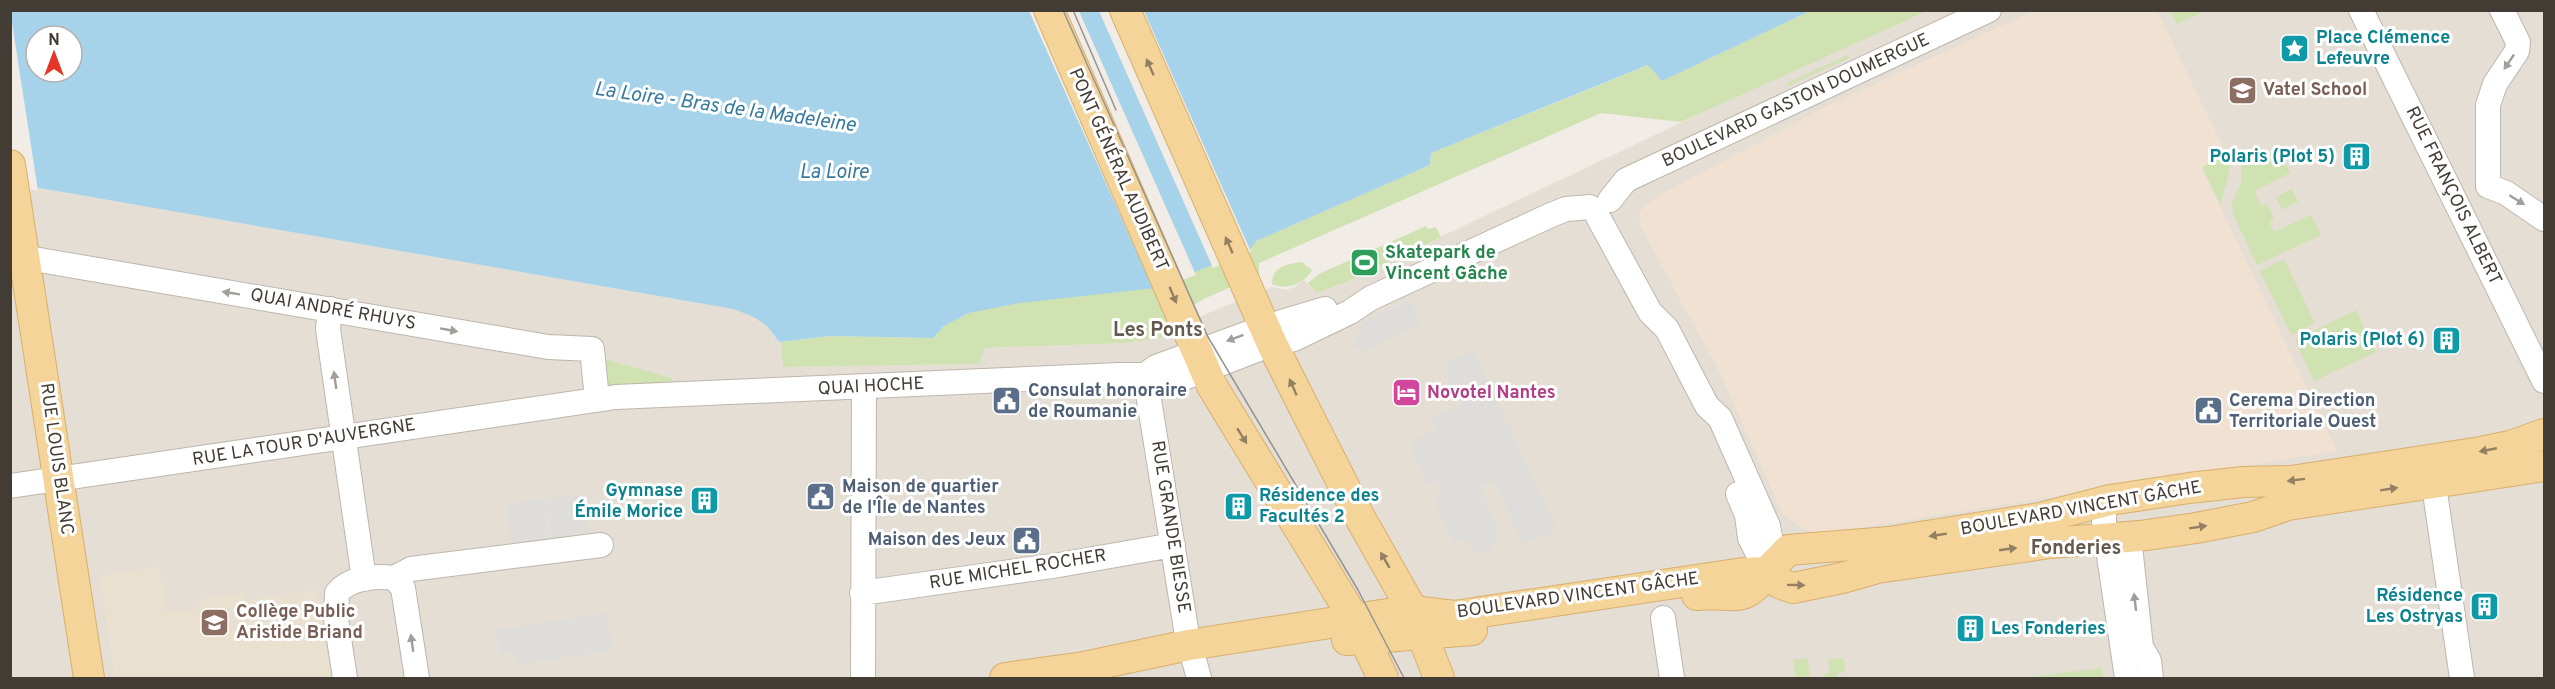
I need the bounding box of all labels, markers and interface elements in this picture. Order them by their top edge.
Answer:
north arrow [24,24,84,84]
place label: Place Clémence Lefeuvre [2316,27,2450,71]
street label: BOULEVARD GASTON DOUMERGUE [1659,29,1933,173]
text: N [48,31,60,51]
place icon: Place Clémence Lefeuvre [2279,32,2311,64]
one-way arrow [2503,54,2515,70]
one-way arrow [1145,57,1155,75]
street label: PONT GÉNÉRAL AUDIBERT [1063,64,1175,275]
school or university icon: Vatel School [2226,74,2258,106]
water label: La Loire - Bras de la Madeleine [593,77,858,139]
place label: Vatel School [2263,79,2367,102]
street label: RUE FRANÇOIS ALBERT [2400,103,2506,289]
building icon: Polaris (Plot 5) [2340,141,2372,173]
place label: Polaris (Plot 5) [2210,146,2335,169]
water label: La Loire [799,160,869,186]
one-way arrow [2509,195,2525,206]
one-way arrow [1224,237,1233,254]
place label: Skatepark de Vincent Gâche [1385,242,1508,286]
sports icon: Skatepark de Vincent Gâche [1348,247,1380,279]
street label: QUAI ANDRÉ RHUYS [248,282,418,336]
one-way arrow [1168,287,1177,304]
one-way arrow [221,288,240,297]
district label: Les Ponts [1113,318,1203,344]
building icon: Polaris (Plot 6) [2430,324,2462,356]
one-way arrow [440,325,459,334]
place label: Polaris (Plot 6) [2299,329,2425,352]
one-way arrow [1226,334,1244,344]
one-way arrow [331,370,340,389]
street label: QUAI HOCHE [817,373,925,401]
hotel icon: Novotel Nantes [1390,377,1422,409]
one-way arrow [1288,378,1298,396]
place label: Consulat honoraire de Roumanie [1028,380,1187,424]
street label: RUE LOUIS BLANC [34,382,78,536]
place label: Novotel Nantes [1427,382,1556,405]
public building icon: Consulat honoraire de Roumanie [991,385,1023,417]
place label: Cerema Direction Territoriale Ouest [2229,390,2376,434]
public building icon: Cerema Direction Territoriale Ouest [2192,395,2224,427]
street label: RUE LA TOUR D'AUVERGNE [191,414,417,472]
one-way arrow [1237,428,1248,444]
street label: RUE GRANDE BIESSE [1145,439,1195,615]
one-way arrow [2479,446,2498,455]
street label: BOULEVARD VINCENT GÂCHE [1958,475,2203,542]
one-way arrow [2286,475,2305,485]
place label: Maison de quartier de l'Île de Nantes [842,476,999,520]
place label: Gymnase Émile Morice [574,480,683,524]
public building icon: Maison de quartier de l'Île de Nantes [805,481,837,513]
building icon: Gymnase Émile Morice [688,485,720,517]
place label: Résidence des Facultés 2 [1259,485,1379,529]
one-way arrow [2379,485,2398,494]
building icon: Résidence des Facultés 2 [1222,490,1254,522]
one-way arrow [2189,523,2208,532]
public building icon: Maison des Jeux [1011,524,1043,556]
place label: Maison des Jeux [868,529,1006,552]
one-way arrow [1928,530,1947,539]
district label: Fonderies [2031,536,2121,562]
street label: RUE MICHEL ROCHER [928,545,1108,595]
one-way arrow [1998,545,2017,554]
one-way arrow [1379,552,1390,568]
street label: BOULEVARD VINCENT GÂCHE [1455,566,1700,624]
one-way arrow [1786,580,1805,590]
place label: Résidence Les Ostryas [2366,585,2463,629]
building icon: Résidence Les Ostryas [2468,590,2500,622]
one-way arrow [2130,592,2140,611]
place label: Collège Public Aristide Briand [236,601,363,645]
school or university icon: Collège Public Aristide Briand [199,606,231,638]
building icon: Les Fonderies [1954,613,1986,645]
place label: Les Fonderies [1991,618,2106,641]
one-way arrow [407,633,416,652]

